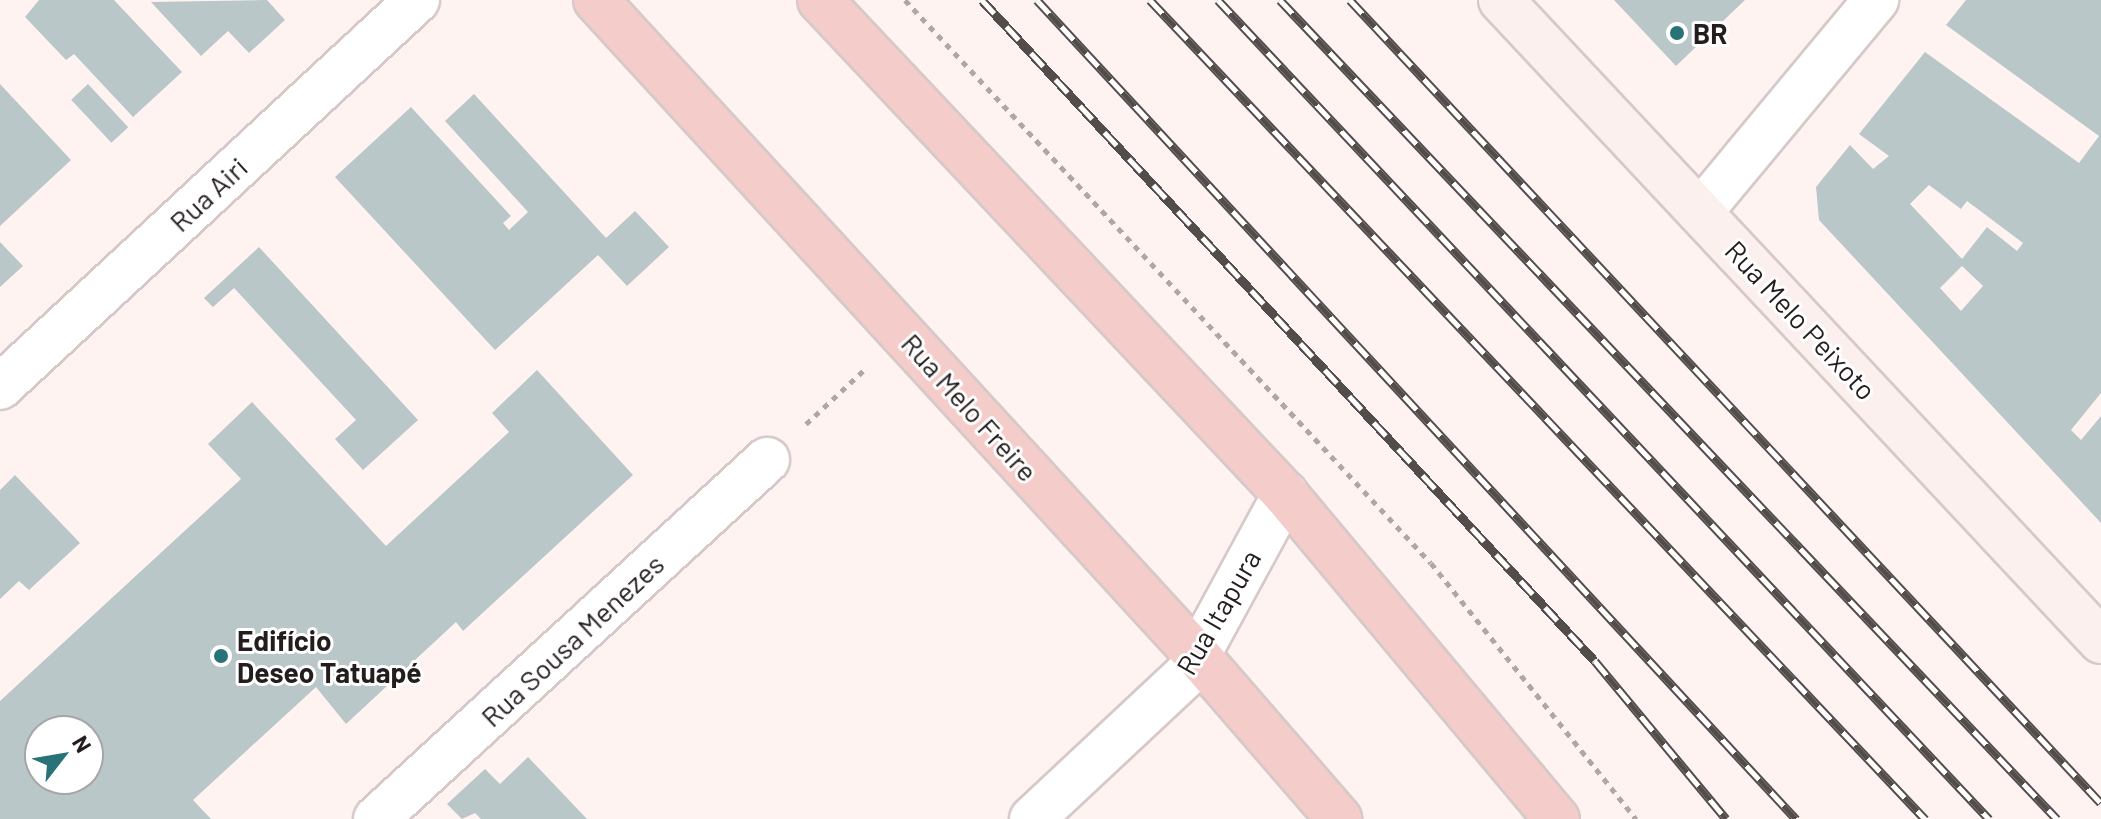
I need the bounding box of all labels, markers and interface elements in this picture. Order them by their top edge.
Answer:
place label: BR [1693,16,1728,50]
marker: BR [1668,24,1686,42]
street label: Rua Airi [162,150,254,238]
street label: Rua Melo Peixoto [1719,233,1883,407]
street label: Rua Melo Freire [895,326,1045,488]
street label: Rua Itapura [1169,544,1267,680]
street label: Rua Sousa Menezes [474,547,670,733]
place label: Edifício Deseo Tatuapé [237,623,422,689]
marker: Edifício Deseo Tatuapé [212,647,230,665]
north arrow [24,715,104,795]
text: N [68,731,98,757]

